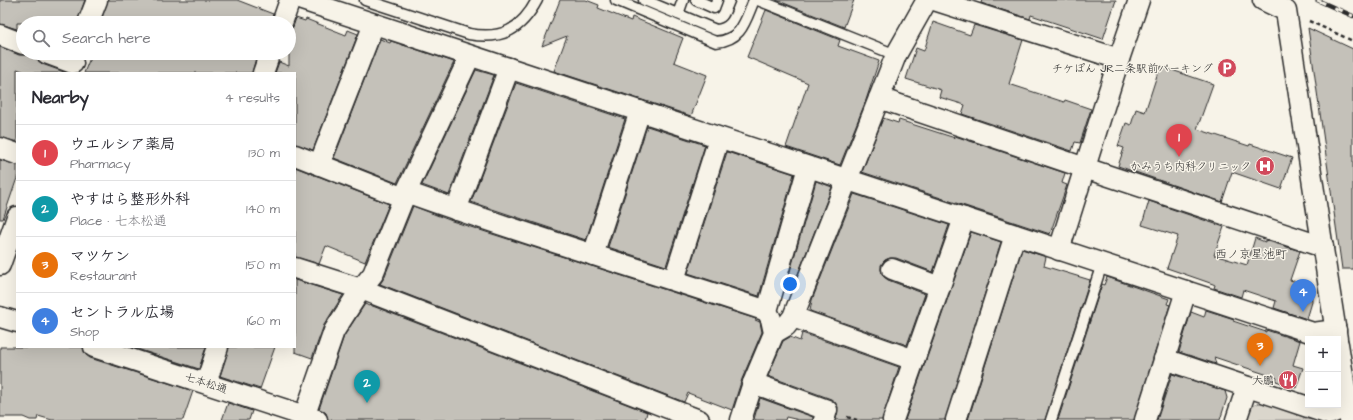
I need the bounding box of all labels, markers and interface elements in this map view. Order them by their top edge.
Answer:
search box [16,16,296,60]
icon: search [30,27,52,49]
text: Search here [62,28,151,49]
parking icon: チケぽん JR二条駅前パーキング [1216,57,1238,79]
place label: チケぽん JR二条駅前パーキング [1052,61,1213,76]
text: Nearby [32,86,89,110]
text: 4 results [225,89,280,107]
pin: 1 [1166,124,1192,157]
text: ウエルシア薬局 [70,134,175,155]
text: 1 [44,144,46,162]
text: 130 m [248,144,280,162]
text: Pharmacy [70,155,131,173]
hospital icon: かみうち内科クリニック [1254,155,1276,177]
place label: かみうち内科クリニック [1130,159,1251,174]
text: やすはら整形外科 [70,189,190,210]
text: 2 [41,200,49,218]
text: 140 m [246,200,280,218]
text: Place · 七本松通 [70,212,166,230]
text: マツケン [70,246,130,267]
district label: 西ノ京星池町 [1215,246,1287,263]
text: 3 [42,256,48,274]
text: 150 m [246,256,280,274]
text: Restaurant [70,267,137,285]
your location [780,274,800,294]
pin: 4 [1290,279,1316,312]
text: セントラル広場 [70,302,174,323]
text: 4 [41,312,49,330]
text: 160 m [247,312,280,330]
text: Shop [70,323,99,341]
pin: 3 [1247,333,1273,366]
map controls [1305,336,1341,408]
button: + [1305,336,1341,372]
street label: 七本松通 [183,369,229,397]
restaurant icon: 大鵬 [1277,369,1299,391]
pin: 2 [354,370,380,403]
button: − [1305,372,1341,408]
place label: 大鵬 [1252,373,1274,388]

